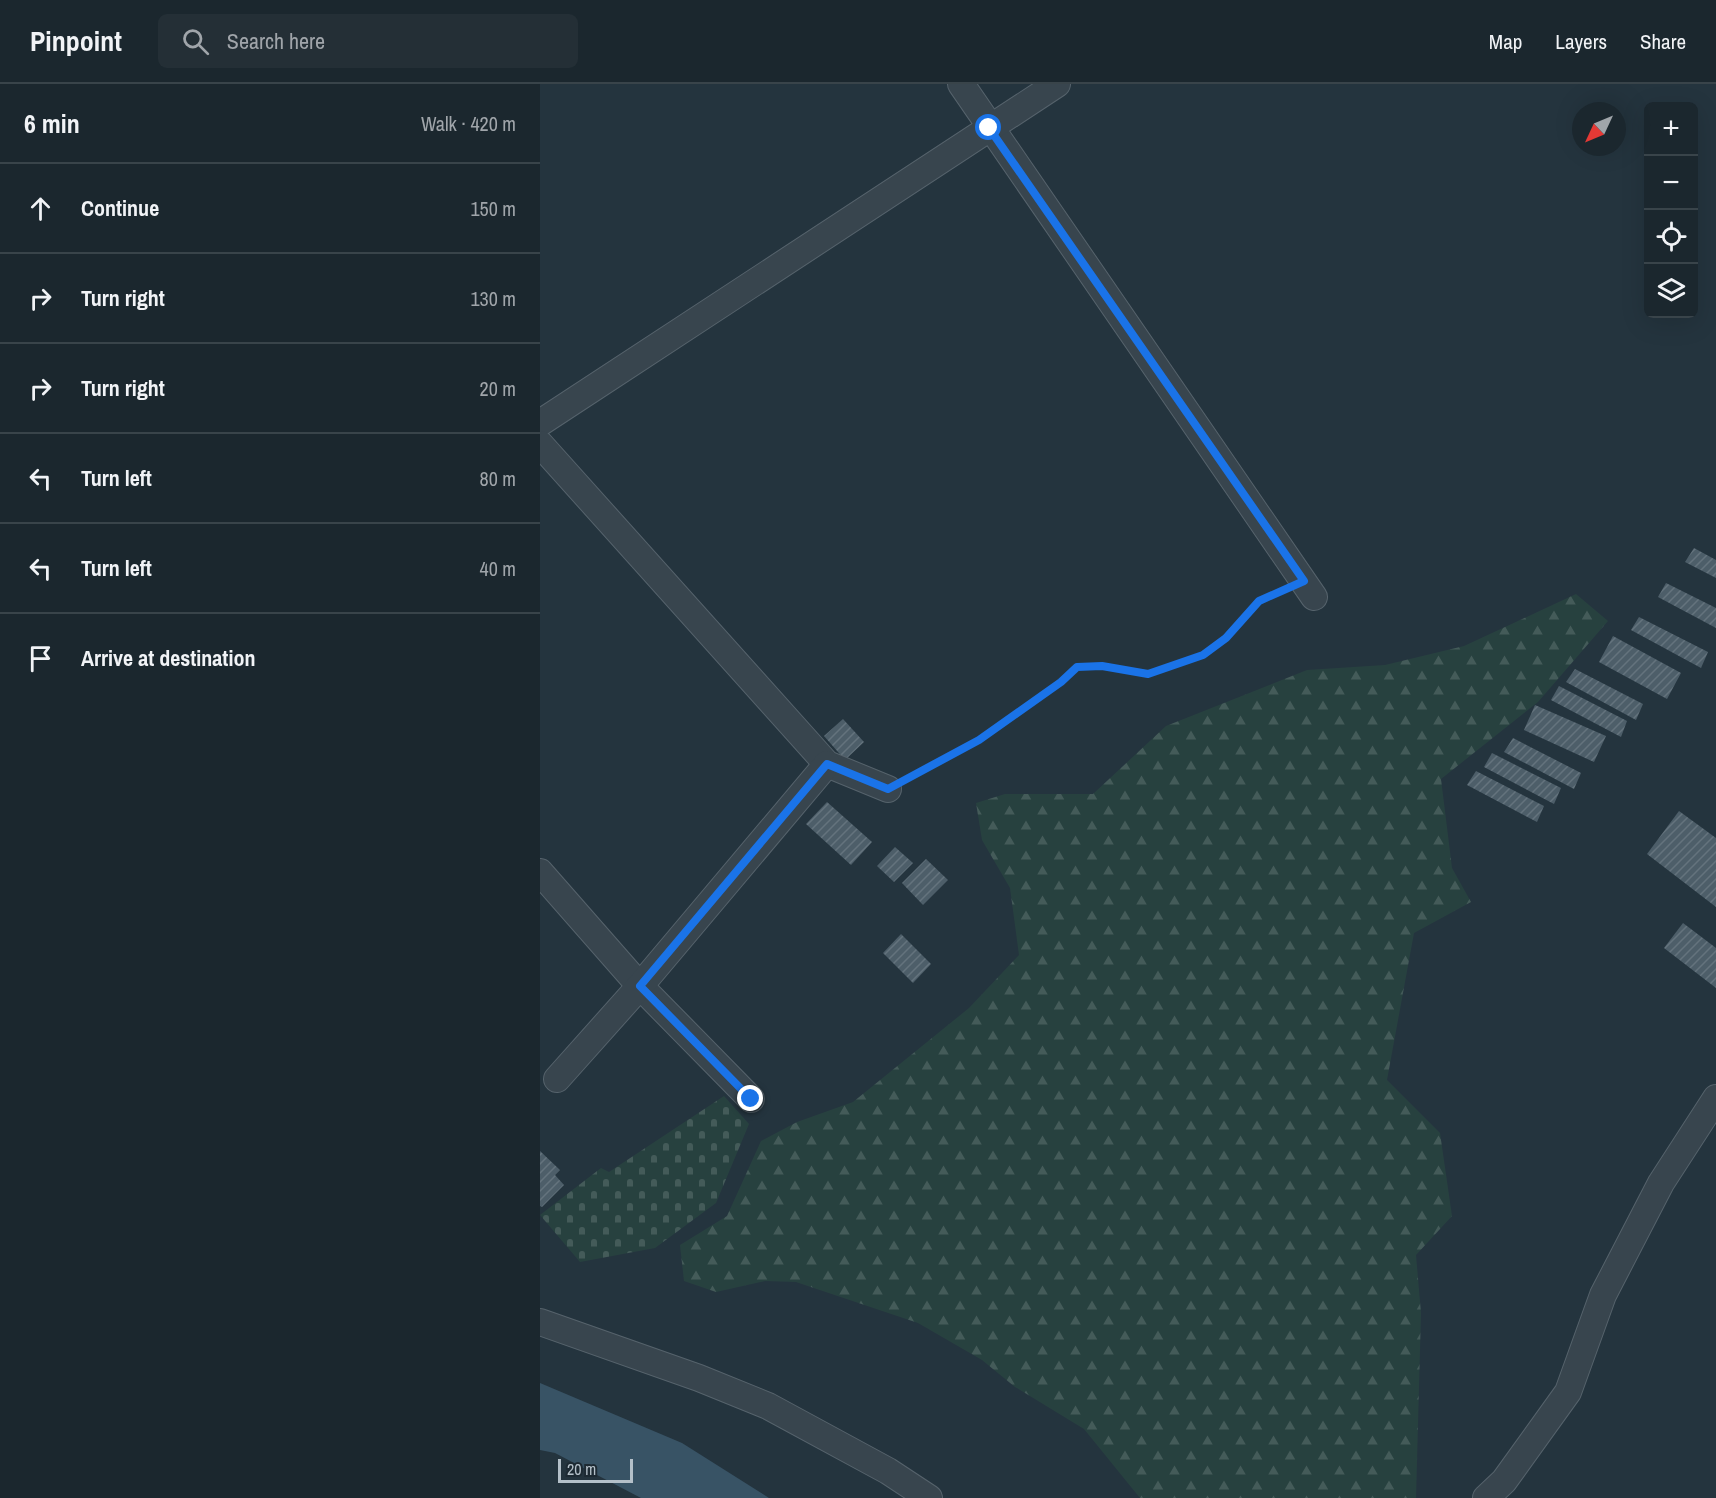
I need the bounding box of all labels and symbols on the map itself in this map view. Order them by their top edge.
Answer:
north arrow [1572,102,1626,156]
route start [975,114,1001,140]
route end [737,1085,763,1111]
scale bar [558,1456,633,1484]

